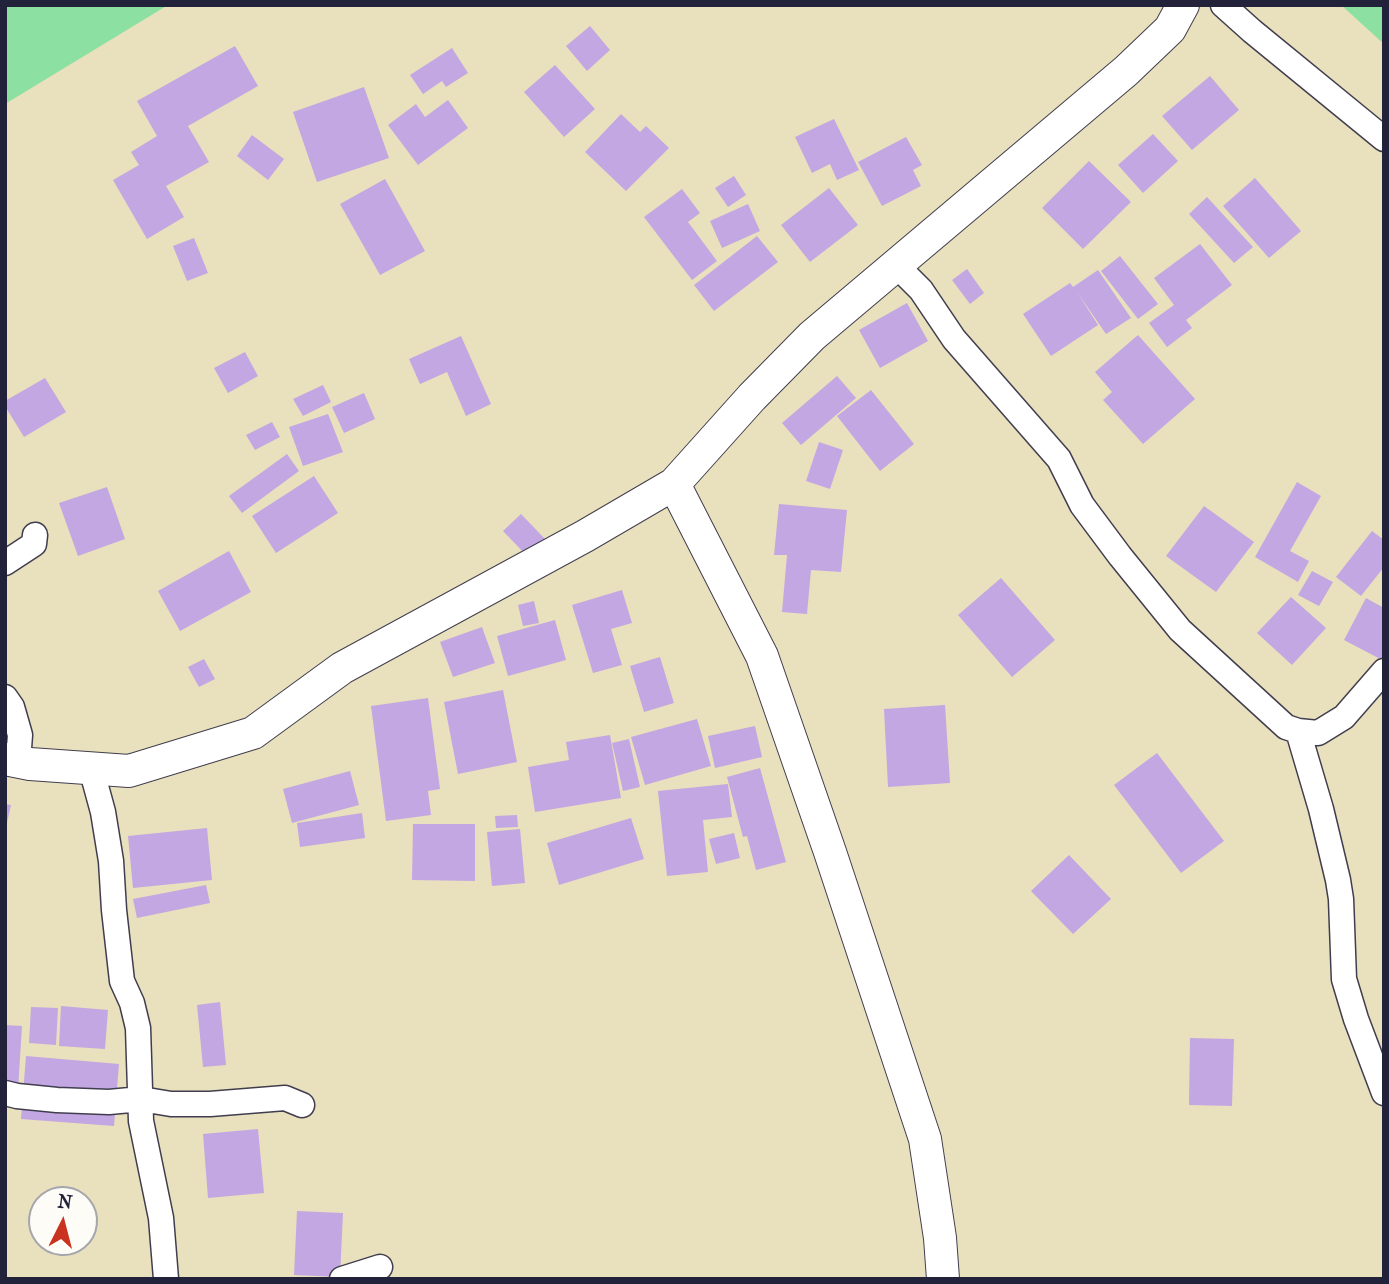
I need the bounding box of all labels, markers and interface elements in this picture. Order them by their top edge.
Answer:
north arrow [28,1186,98,1256]
text: N [57,1190,73,1214]

